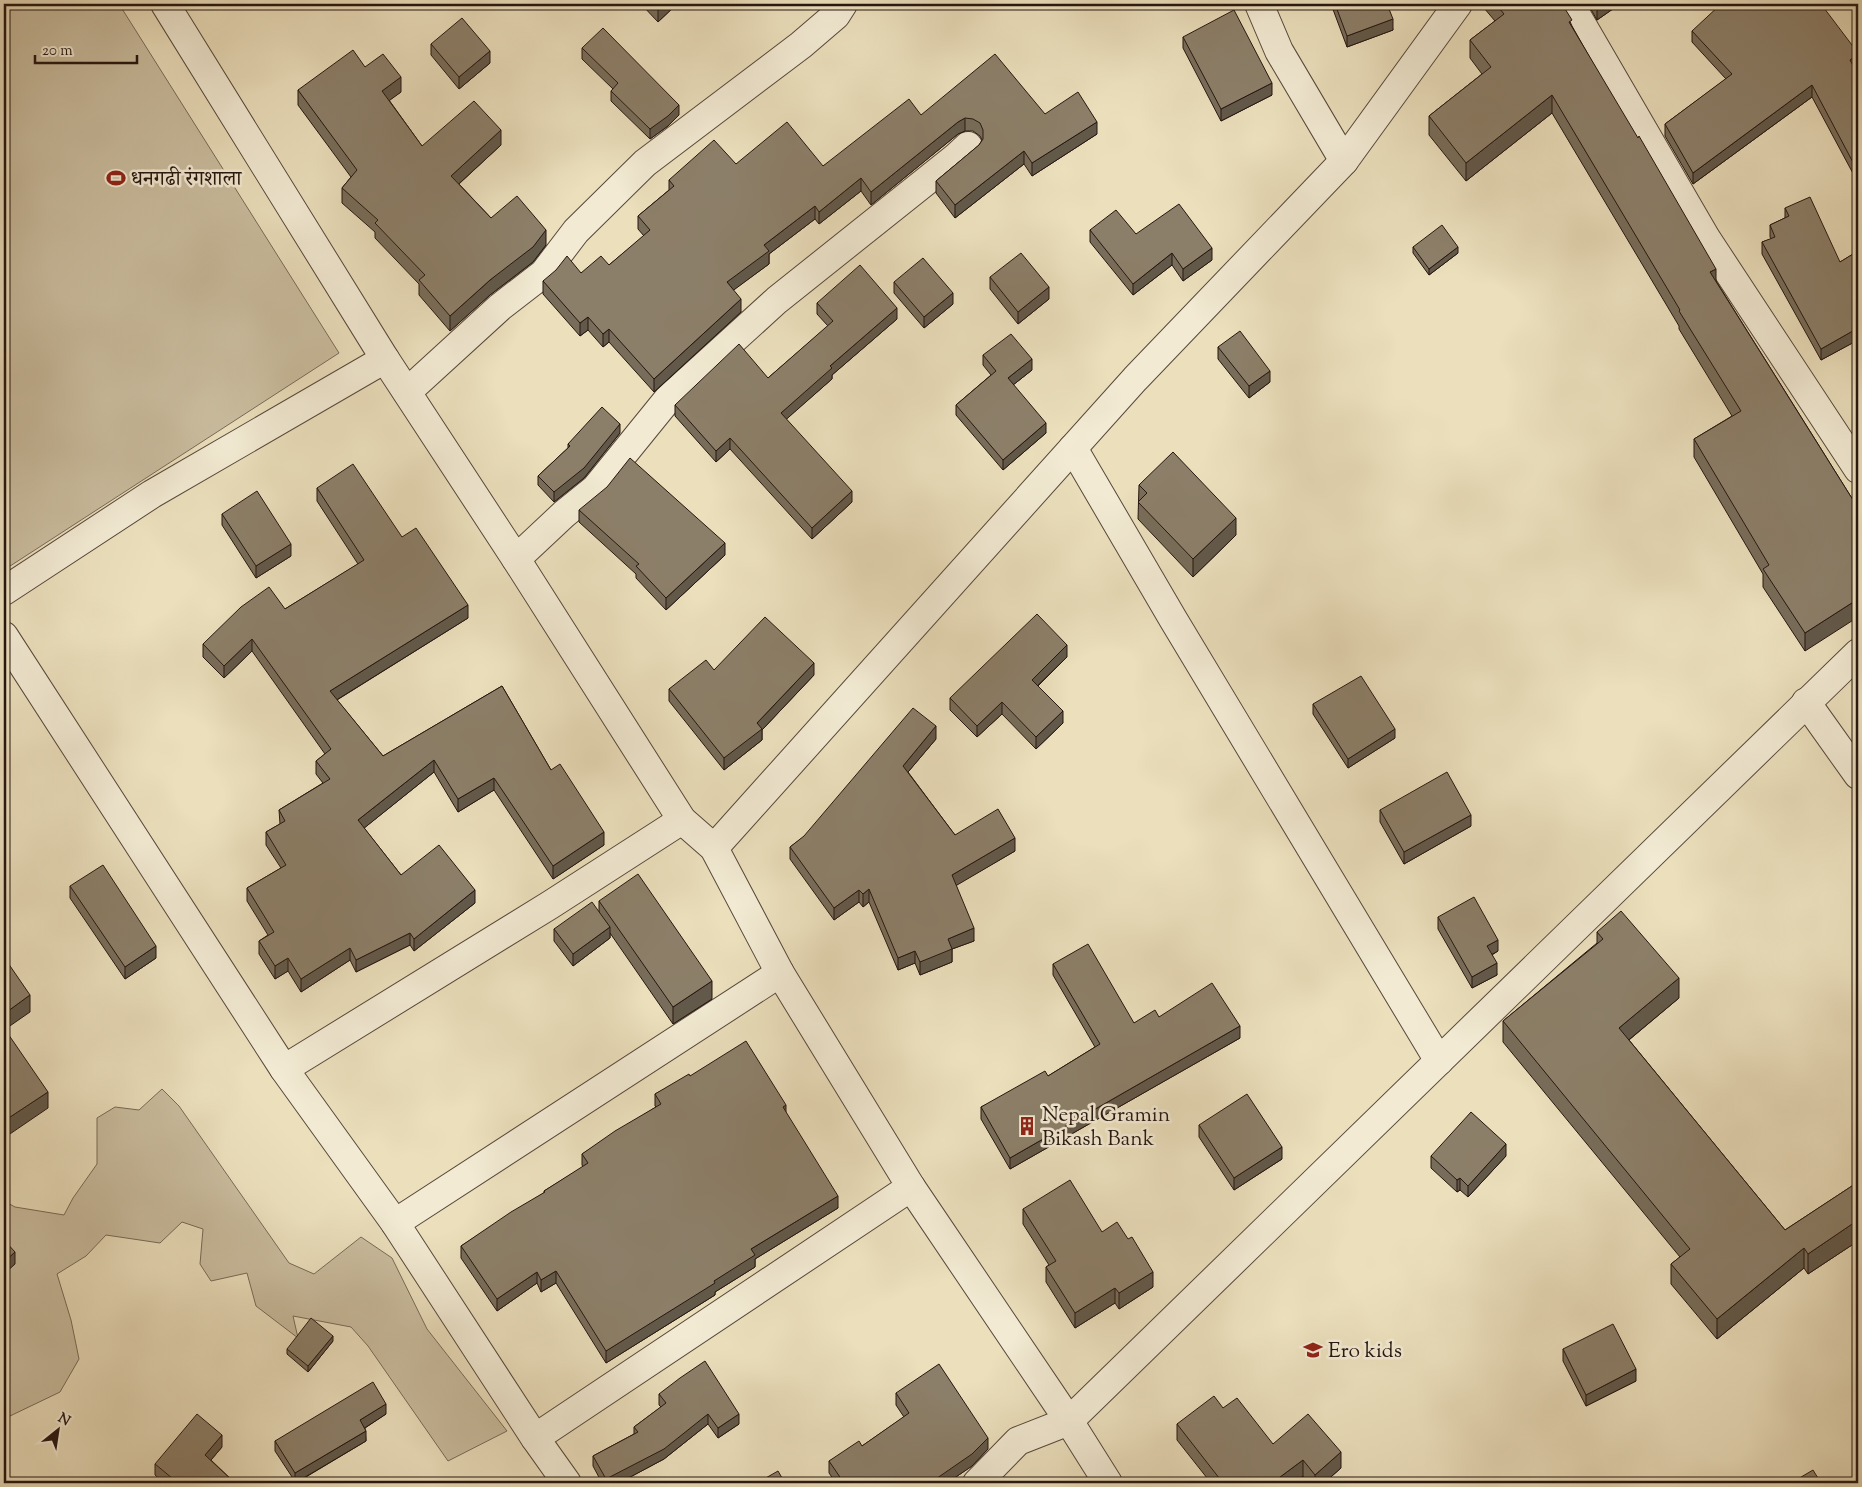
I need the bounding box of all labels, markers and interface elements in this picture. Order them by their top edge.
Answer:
scale bar [35,32,138,64]
text: 20 m [42,41,73,62]
place label: धनगढी रंगशाला [131,165,242,195]
sports icon: धनगढी रंगशाला [105,167,127,189]
place label: Nepal Gramin Bikash Bank [1042,1101,1170,1155]
building icon: Nepal Gramin Bikash Bank [1016,1115,1038,1137]
place label: Ero kids [1328,1337,1402,1367]
school or university icon: Ero kids [1302,1339,1324,1361]
north arrow [32,1404,82,1454]
text: N [54,1409,73,1432]

